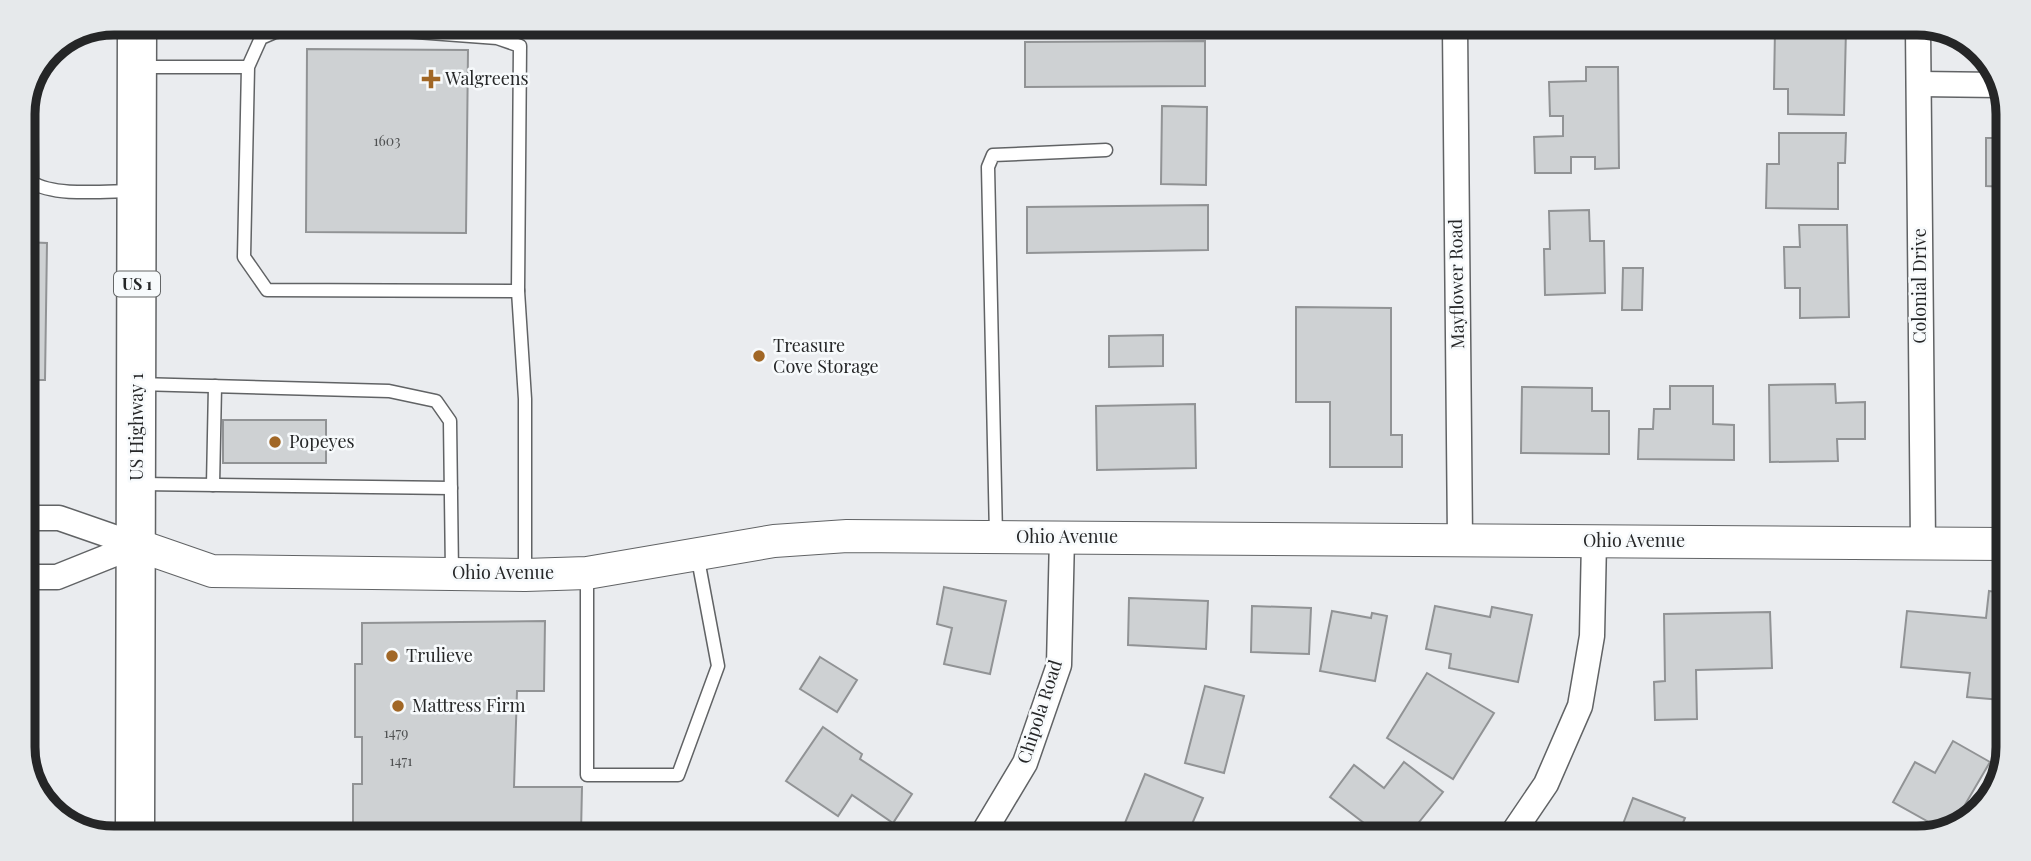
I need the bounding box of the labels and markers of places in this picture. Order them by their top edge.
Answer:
place label: Walgreens [444,66,529,90]
marker: Walgreens [423,71,439,87]
place label: Treasure Cove Storage [773,333,879,378]
marker: Treasure Cove Storage [751,348,767,364]
place label: Popeyes [289,429,355,453]
marker: Popeyes [267,434,283,450]
place label: Trulieve [406,643,473,667]
marker: Trulieve [384,648,400,664]
place label: Mattress Firm [412,693,525,717]
marker: Mattress Firm [390,698,406,714]

